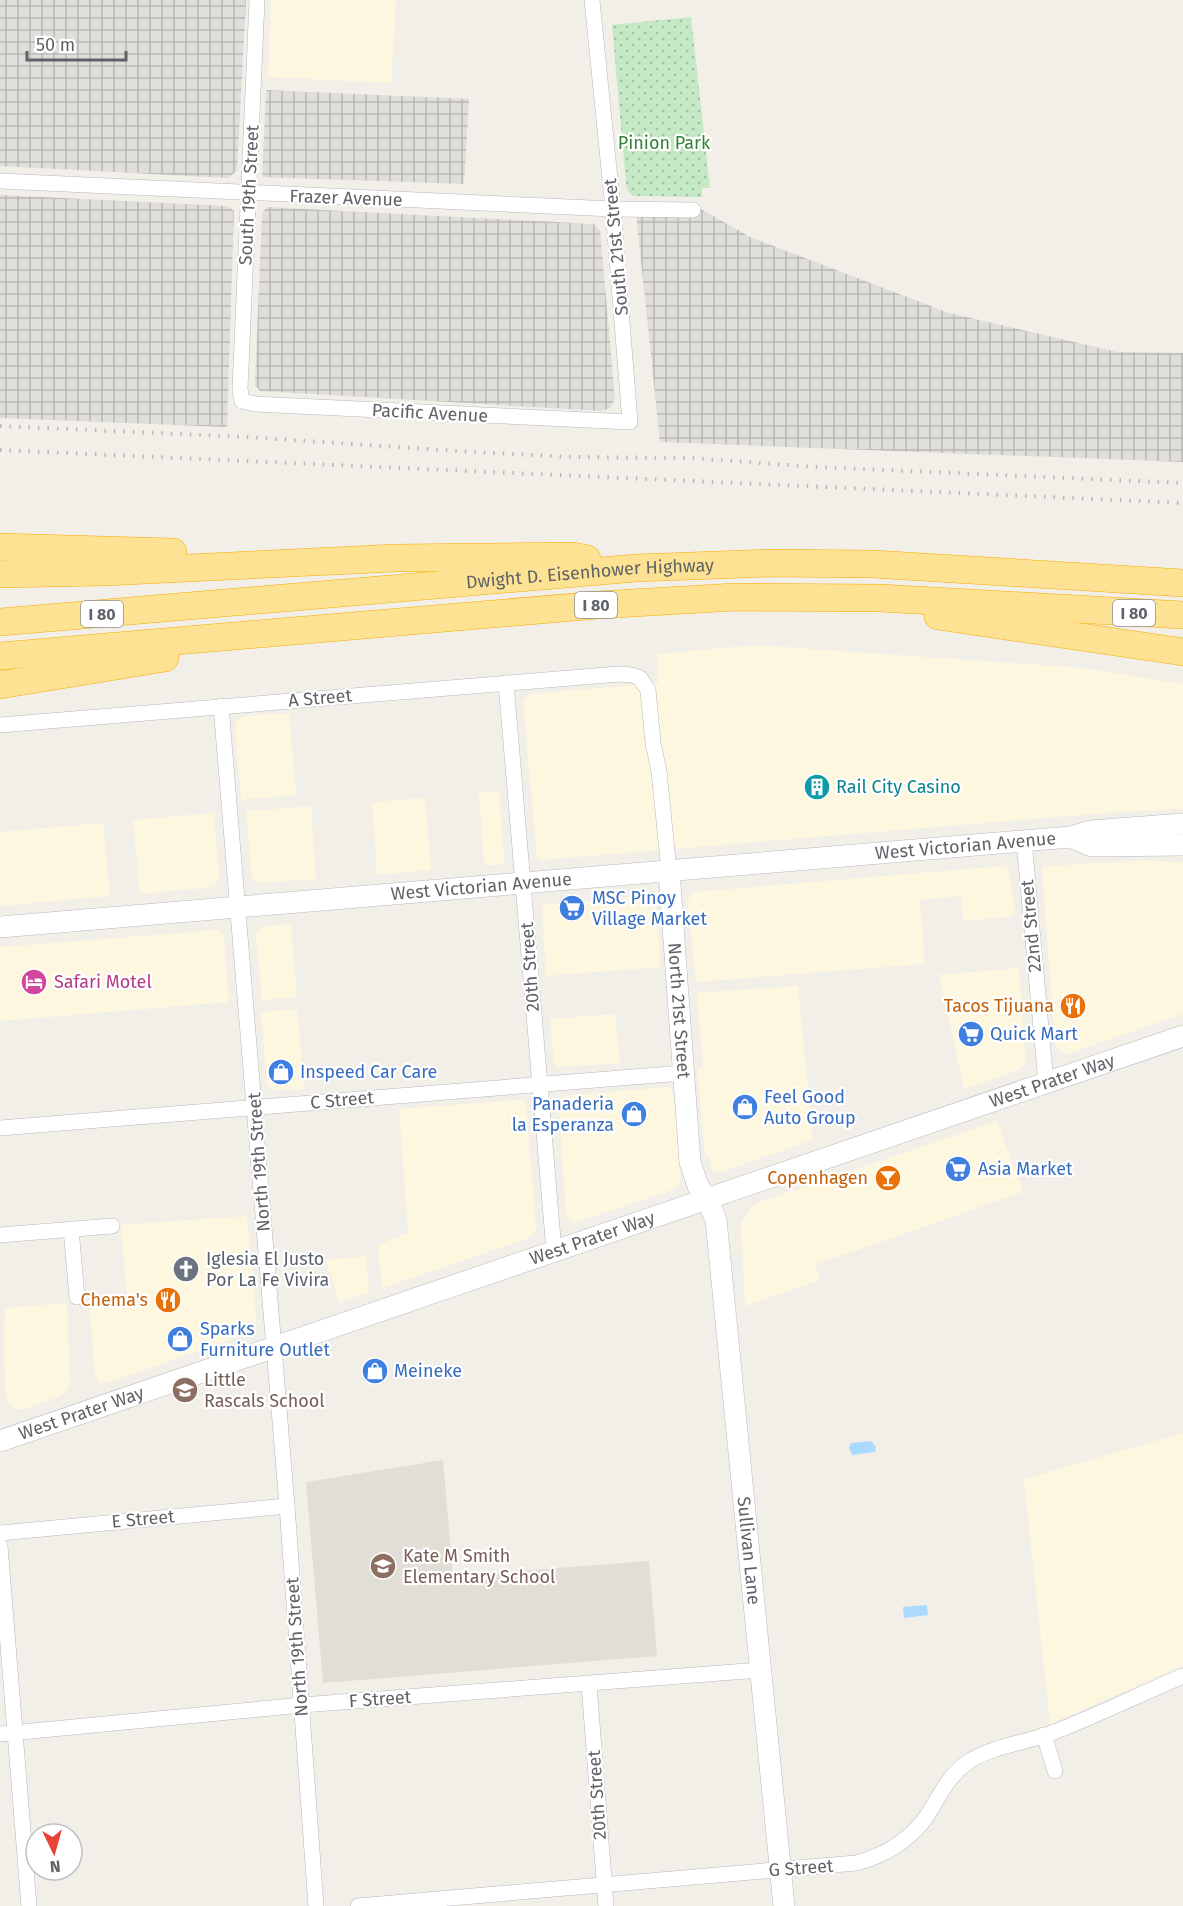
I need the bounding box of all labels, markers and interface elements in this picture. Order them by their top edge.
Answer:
scale bar [27,24,126,62]
text: 50 m [36,34,75,56]
street label: South 19th Street [234,124,264,266]
park label: Pinion Park [618,132,711,154]
street label: South 21st Street [599,177,633,316]
street label: Frazer Avenue [289,185,403,211]
street label: Pacific Avenue [371,399,489,427]
street label: Dwight D. Eisenhower Highway [465,554,714,593]
road number: I 80 [575,592,617,618]
road number: I 80 [1113,600,1155,626]
road number: I 80 [81,601,123,627]
street label: A Street [287,684,353,712]
building icon: Rail City Casino [802,772,832,802]
place label: Rail City Casino [836,776,961,798]
street label: West Victorian Avenue [874,827,1057,864]
street label: West Victorian Avenue [390,868,573,905]
street label: 22nd Street [1016,878,1046,973]
place label: MSC Pinoy Village Market [592,887,707,930]
supermarket icon: MSC Pinoy Village Market [557,893,587,923]
street label: 20th Street [516,921,544,1012]
street label: North 21st Street [663,942,695,1080]
hotel icon: Safari Motel [19,967,49,997]
place label: Safari Motel [54,971,152,993]
restaurant icon: Tacos Tijuana [1058,991,1088,1021]
place label: Tacos Tijuana [944,995,1054,1017]
supermarket icon: Quick Mart [956,1019,986,1049]
place label: Quick Mart [990,1023,1078,1045]
street label: West Prater Way [987,1049,1118,1112]
shop icon: Inspeed Car Care [266,1057,296,1087]
place label: Inspeed Car Care [300,1061,437,1083]
street label: C Street [309,1086,375,1114]
place label: Feel Good Auto Group [764,1086,856,1129]
street label: North 19th Street [243,1091,275,1232]
shop icon: Feel Good Auto Group [730,1092,760,1122]
place label: Panaderia la Esperanza [512,1093,614,1136]
shop icon: Panaderia la Esperanza [619,1099,649,1129]
supermarket icon: Asia Market [943,1154,973,1184]
place label: Asia Market [978,1158,1073,1180]
bar icon: Copenhagen [873,1163,903,1193]
place label: Copenhagen [767,1167,868,1189]
street label: West Prater Way [527,1207,658,1270]
place label: Iglesia El Justo Por La Fe Vivira [206,1248,329,1291]
church icon: Iglesia El Justo Por La Fe Vivira [171,1254,201,1284]
restaurant icon: Chema's [153,1285,183,1315]
place label: Chema's [81,1289,148,1311]
place label: Sparks Furniture Outlet [200,1318,330,1361]
shop icon: Sparks Furniture Outlet [165,1324,195,1354]
shop icon: Meineke [360,1356,390,1386]
place label: Meineke [394,1360,462,1382]
place label: Little Rascals School [204,1369,324,1412]
school or university icon: Little Rascals School [170,1375,200,1405]
street label: West Prater Way [16,1381,147,1445]
street label: Sullivan Lane [732,1496,765,1606]
street label: E Street [111,1505,176,1533]
place label: Kate M Smith Elementary School [403,1545,555,1588]
school or university icon: Kate M Smith Elementary School [368,1551,398,1581]
street label: North 19th Street [281,1576,313,1717]
street label: F Street [348,1686,412,1712]
street label: 20th Street [583,1749,611,1840]
north arrow [24,1822,84,1882]
street label: G Street [768,1855,835,1881]
text: N [49,1857,61,1876]

